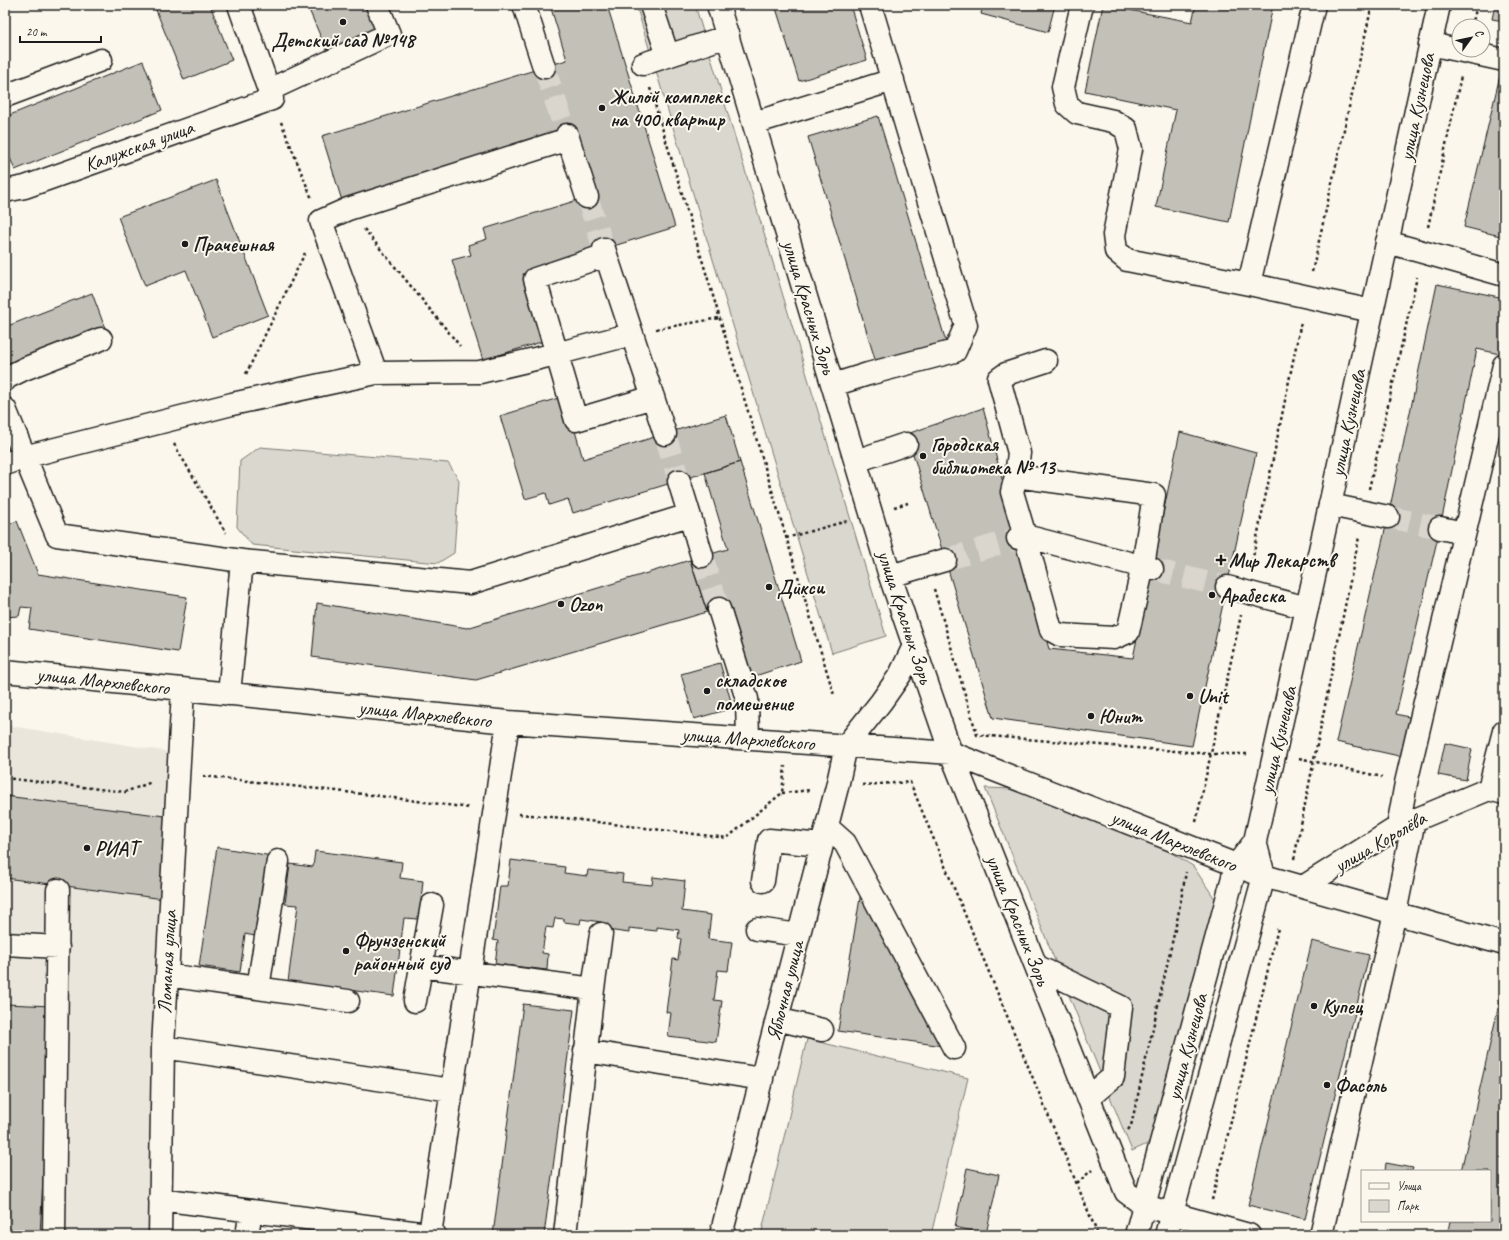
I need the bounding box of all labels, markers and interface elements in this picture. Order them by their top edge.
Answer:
marker: Детский сад №148 [338,17,348,27]
scale bar [20,18,101,44]
north arrow [1451,18,1491,58]
text: 20 m [26,24,48,40]
text: С [1472,26,1488,40]
place label: Детский сад №148 [271,28,418,53]
street label: улица Кузнецова [1393,50,1441,164]
place label: Жилой комплекс на 400 квартир [610,84,731,132]
marker: Жилой комплекс на 400 квартир [597,103,607,113]
street label: Калужская улица [81,114,198,177]
place label: Прачешная [193,232,275,257]
street label: улица Красных Зорь [776,236,842,379]
marker: Прачешная [180,239,190,249]
street label: улица Кузнецова [1324,366,1372,480]
place label: Городская библиотека № 13 [931,432,1057,480]
marker: Городская библиотека № 13 [918,451,928,461]
street label: улица Красных Зорь [871,546,939,689]
place label: Мир Лекарств [1229,548,1339,573]
marker: Мир Лекарств [1216,555,1226,565]
place label: Дикси [777,575,826,600]
marker: Дикси [764,582,774,592]
place label: Арабеска [1220,583,1287,608]
marker: Арабеска [1207,590,1217,600]
place label: Ozon [569,592,603,617]
marker: Ozon [556,599,566,609]
street label: улица Мархлевского [35,662,171,700]
place label: складское помешение [715,668,795,716]
street label: улица Кузнецова [1253,683,1303,797]
place label: Unit [1198,684,1230,709]
marker: складское помешение [702,686,712,696]
marker: Unit [1185,691,1195,701]
street label: улица Мархлевского [357,695,493,733]
place label: Юнит [1099,704,1143,729]
marker: Юнит [1086,711,1096,721]
street label: улица Мархлевского [680,722,816,756]
street label: улица Мархлевского [1107,804,1241,878]
street label: улица Королёва [1329,805,1431,879]
place label: РИАТ [95,836,142,861]
marker: РИАТ [82,843,92,853]
street label: улица Красных Зорь [980,850,1056,991]
street label: Ломаная улица [152,908,182,1014]
place label: Фрунзенский районный суд [354,928,451,976]
street label: Яблочная улица [761,937,810,1044]
marker: Фрунзенский районный суд [341,946,351,956]
street label: улица Кузнецова [1161,990,1214,1104]
place label: Купец [1322,994,1364,1019]
marker: Купец [1309,1001,1319,1011]
place label: Фасоль [1335,1073,1387,1098]
marker: Фасоль [1322,1080,1332,1090]
legend [1361,1170,1491,1222]
text: Улица [1397,1178,1422,1194]
text: Парк [1397,1198,1420,1214]

